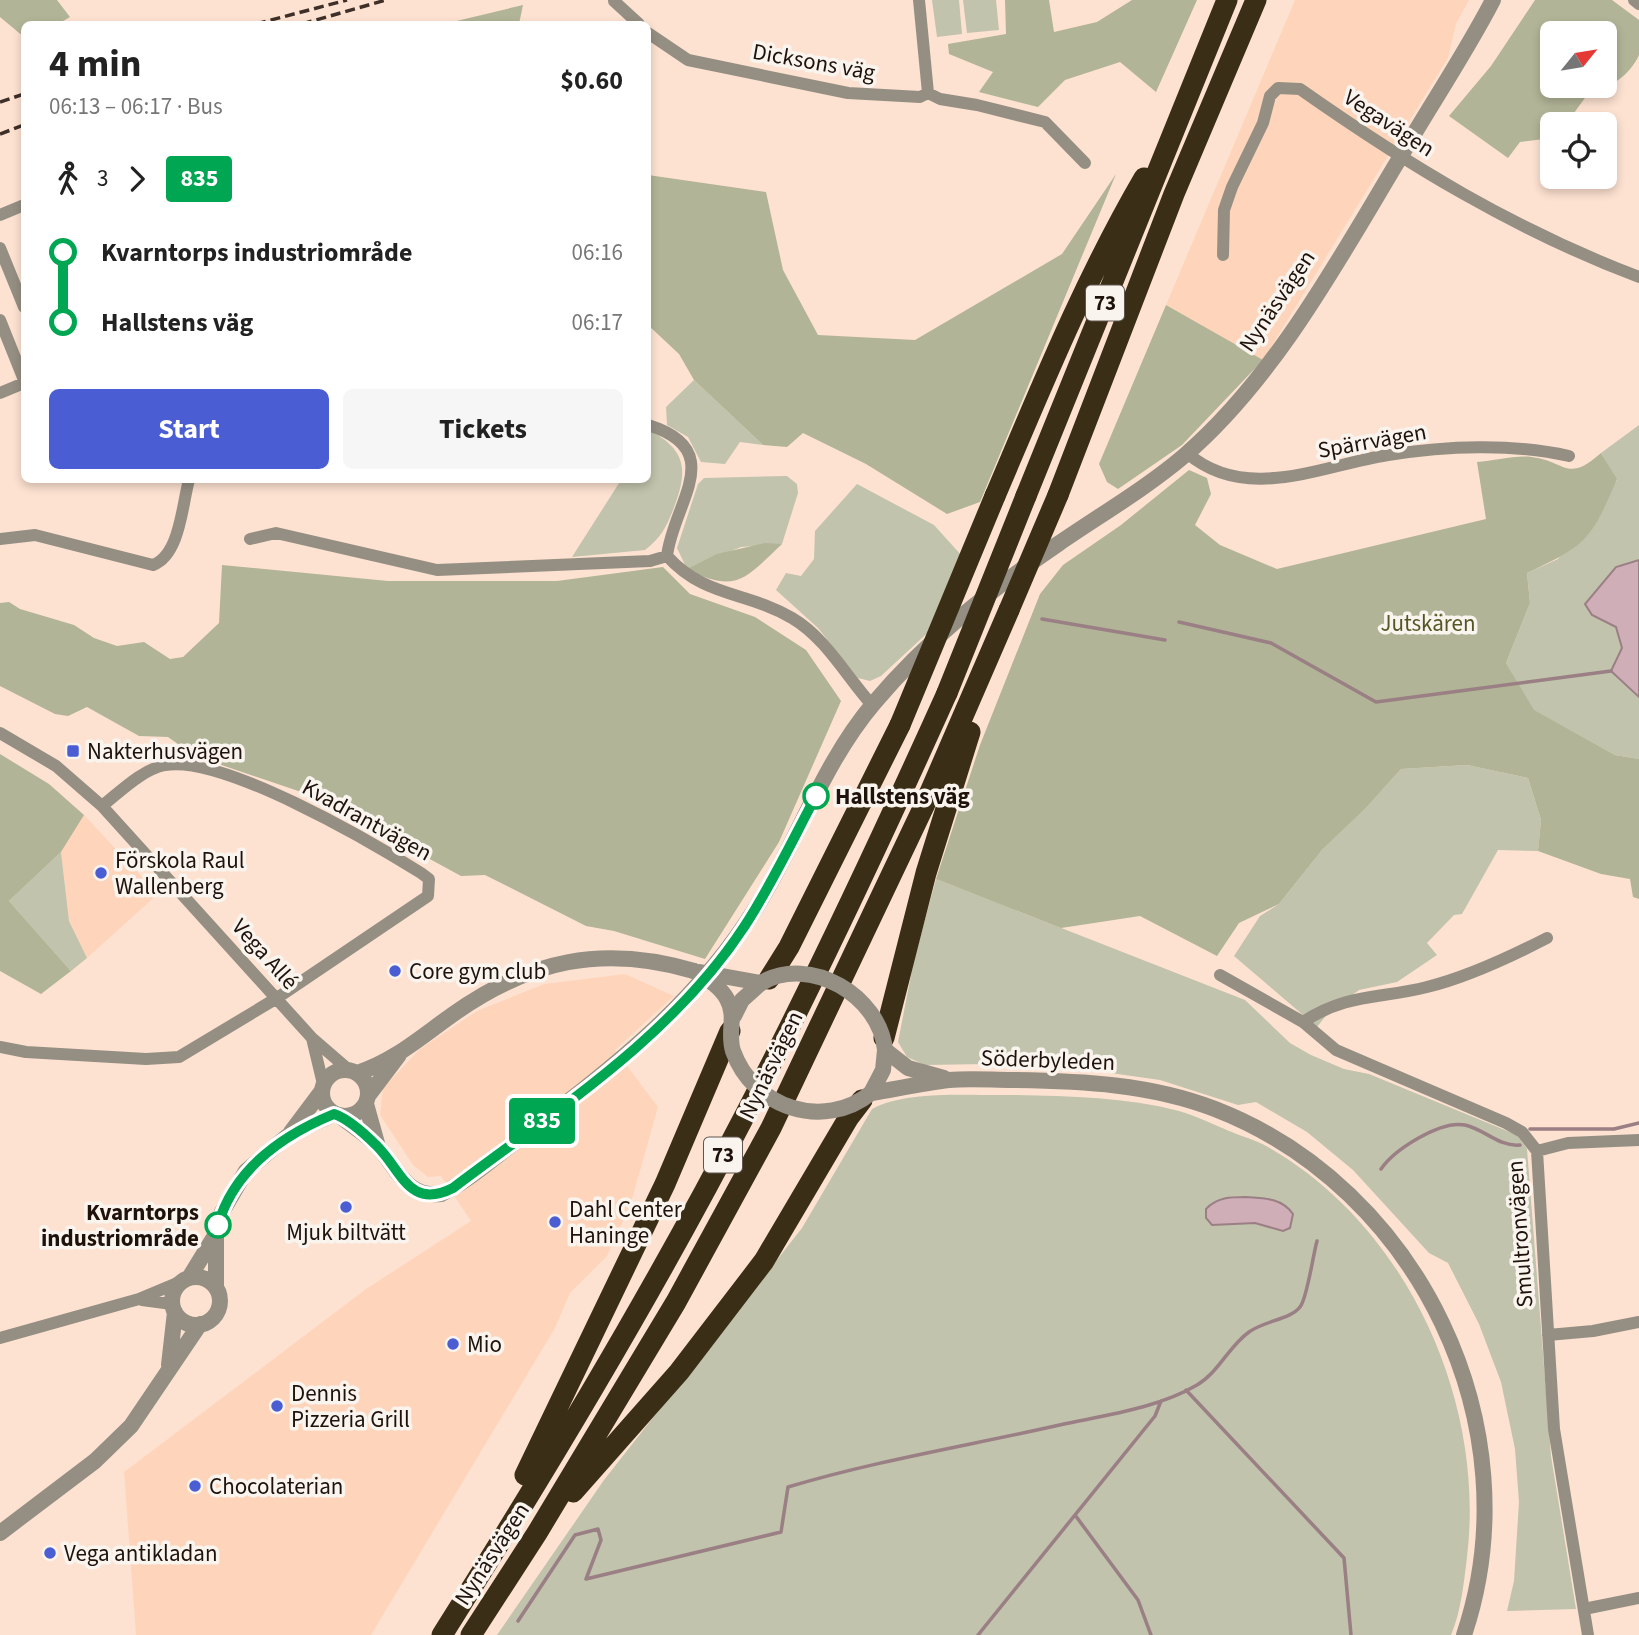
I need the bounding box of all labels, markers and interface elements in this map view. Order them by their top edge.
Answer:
north arrow [1540,21,1617,98]
map controls [1540,21,1617,189]
street label: Dicksons väg [750,35,878,89]
text: 4 min [49,37,141,91]
text: $0.60 [560,62,623,99]
street label: Vegavägen [1337,81,1441,165]
text: 06:13 – 06:17 · Bus [49,90,223,123]
button: locate [1540,112,1617,189]
icon: walk [49,160,87,198]
icon: forward [118,160,156,198]
text: 835 [180,161,218,196]
text: 3 [97,162,108,195]
text: Kvarntorps industriområde [101,234,412,271]
text: 06:16 [572,236,623,269]
street label: Nynäsvägen [1231,243,1323,359]
road number: 73 [1086,286,1124,320]
text: Hallstens väg [101,304,253,341]
text: 06:17 [572,306,623,339]
button: Start [49,389,329,469]
button: Tickets [343,389,623,469]
street label: Spärrvägen [1315,415,1429,467]
park label: Jutskären [1380,607,1476,640]
place label: Nakterhusvägen [87,735,243,768]
marker: Nakterhusvägen [65,743,81,759]
street label: Kvadrantvägen [296,771,438,869]
place label: Hallstens väg [835,780,970,813]
marker: Hallstens väg [803,783,829,809]
place label: Förskola Raul Wallenberg [115,844,245,903]
marker: Förskola Raul Wallenberg [93,865,109,881]
street label: Vega Allé [224,911,306,997]
place label: Core gym club [409,955,546,988]
marker: Core gym club [387,963,403,979]
street label: Nynäsvägen [731,1005,811,1125]
street label: Söderbyleden [980,1041,1116,1079]
line badge: 835 [502,1098,582,1144]
text: 835 [523,1103,561,1138]
road number: 73 [704,1138,742,1172]
street label: Smultronvägen [1498,1159,1542,1309]
place label: Dahl Center Haninge [569,1193,683,1252]
place label: Kvarntorps industriområde [41,1196,199,1255]
marker: Mjuk biltvätt [338,1199,354,1215]
marker: Kvarntorps industriområde [205,1212,231,1238]
marker: Dahl Center Haninge [547,1214,563,1230]
place label: Mjuk biltvätt [286,1216,406,1249]
place label: Mio [467,1328,502,1361]
marker: Mio [445,1336,461,1352]
place label: Dennis Pizzeria Grill [291,1377,410,1436]
marker: Dennis Pizzeria Grill [269,1398,285,1414]
place label: Chocolaterian [209,1470,343,1503]
marker: Chocolaterian [187,1478,203,1494]
street label: Nynäsvägen [446,1496,538,1612]
place label: Vega antikladan [64,1537,217,1570]
marker: Vega antikladan [42,1545,58,1561]

